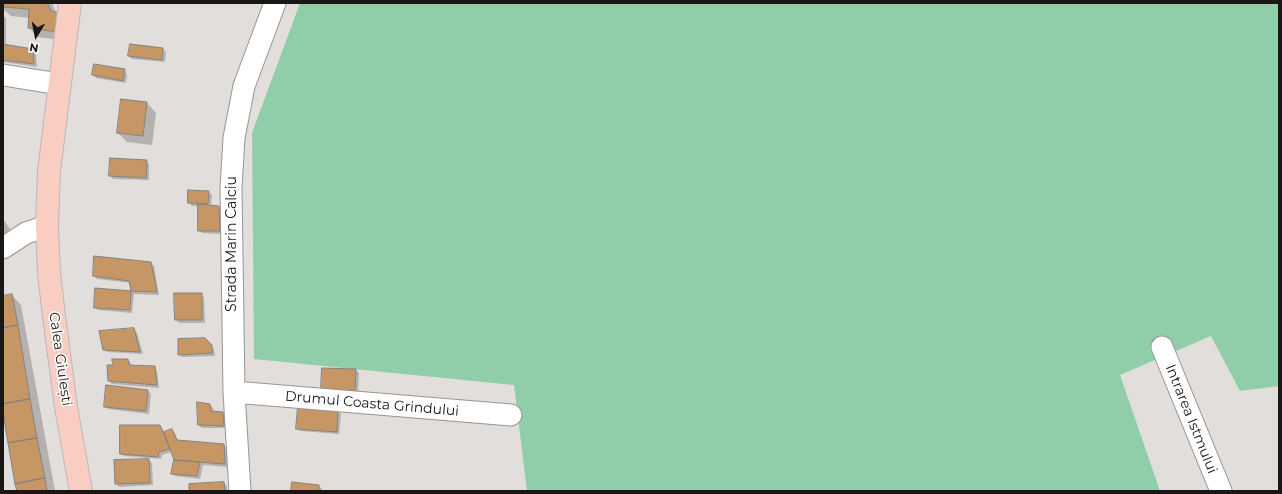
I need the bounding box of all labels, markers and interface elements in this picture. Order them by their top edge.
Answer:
north arrow [16,16,56,56]
text: N [28,40,40,55]
street label: Strada Marin Calciu [224,176,240,312]
street label: Calea Giulești [45,311,75,407]
street label: Intrarea Istmului [1161,362,1221,476]
street label: Drumul Coasta Grindului [284,388,460,420]

